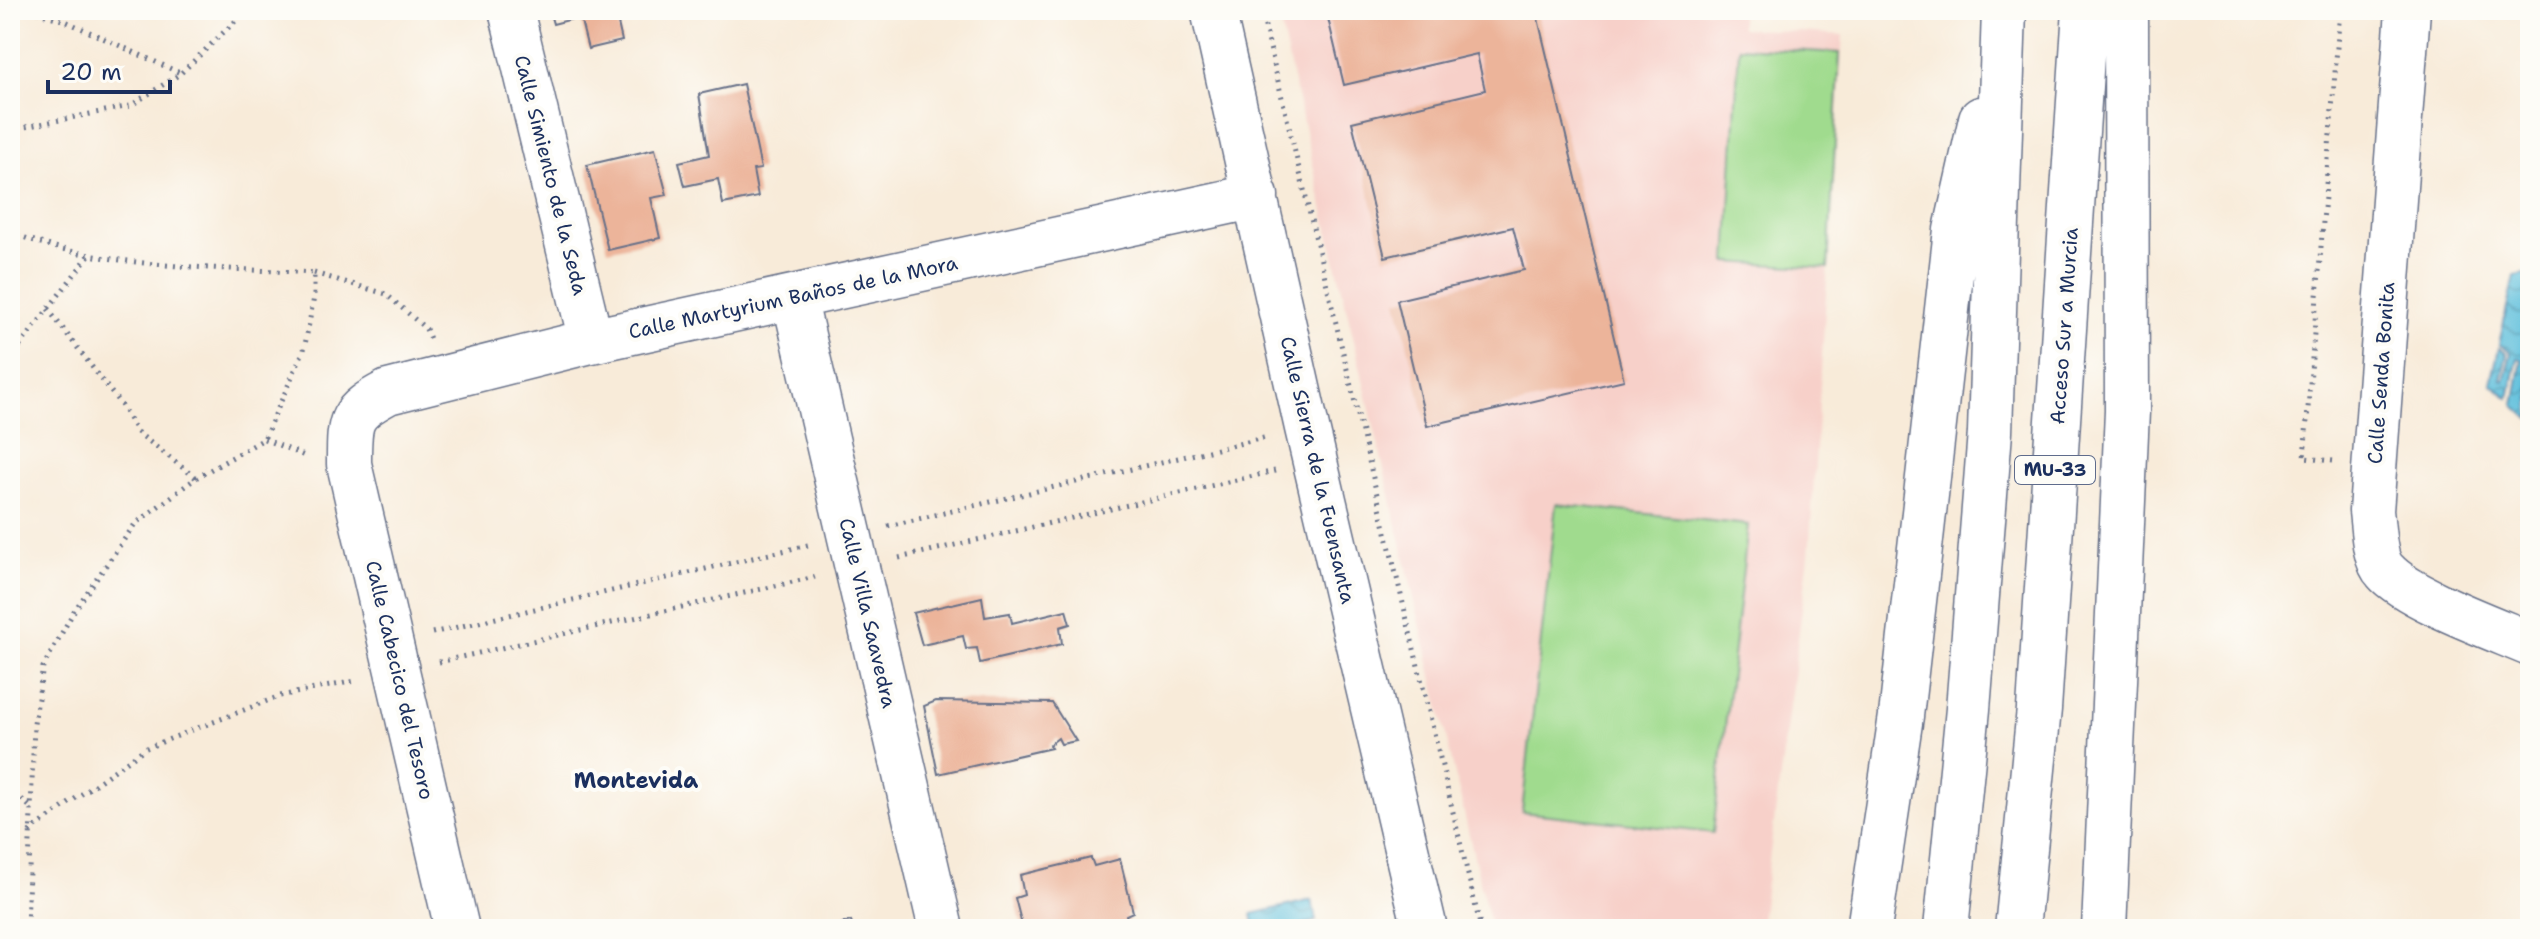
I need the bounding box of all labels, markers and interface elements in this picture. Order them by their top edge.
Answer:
scale bar [48,44,170,94]
street label: Calle Simiento de la Seda [509,52,594,298]
text: 20 m [60,56,122,88]
street label: Acceso Sur a Murcia [2044,226,2084,425]
street label: Calle Martyrium Baños de la Mora [626,249,961,345]
street label: Calle Senda Bonita [2362,281,2400,465]
street label: Calle Sierra de la Fuensanta [1275,334,1362,607]
road number: MU-33 [2015,456,2095,484]
street label: Calle Villa Saavedra [834,516,903,711]
street label: Calle Cabecico del Tesoro [360,558,440,802]
district label: Montevida [574,766,698,795]

